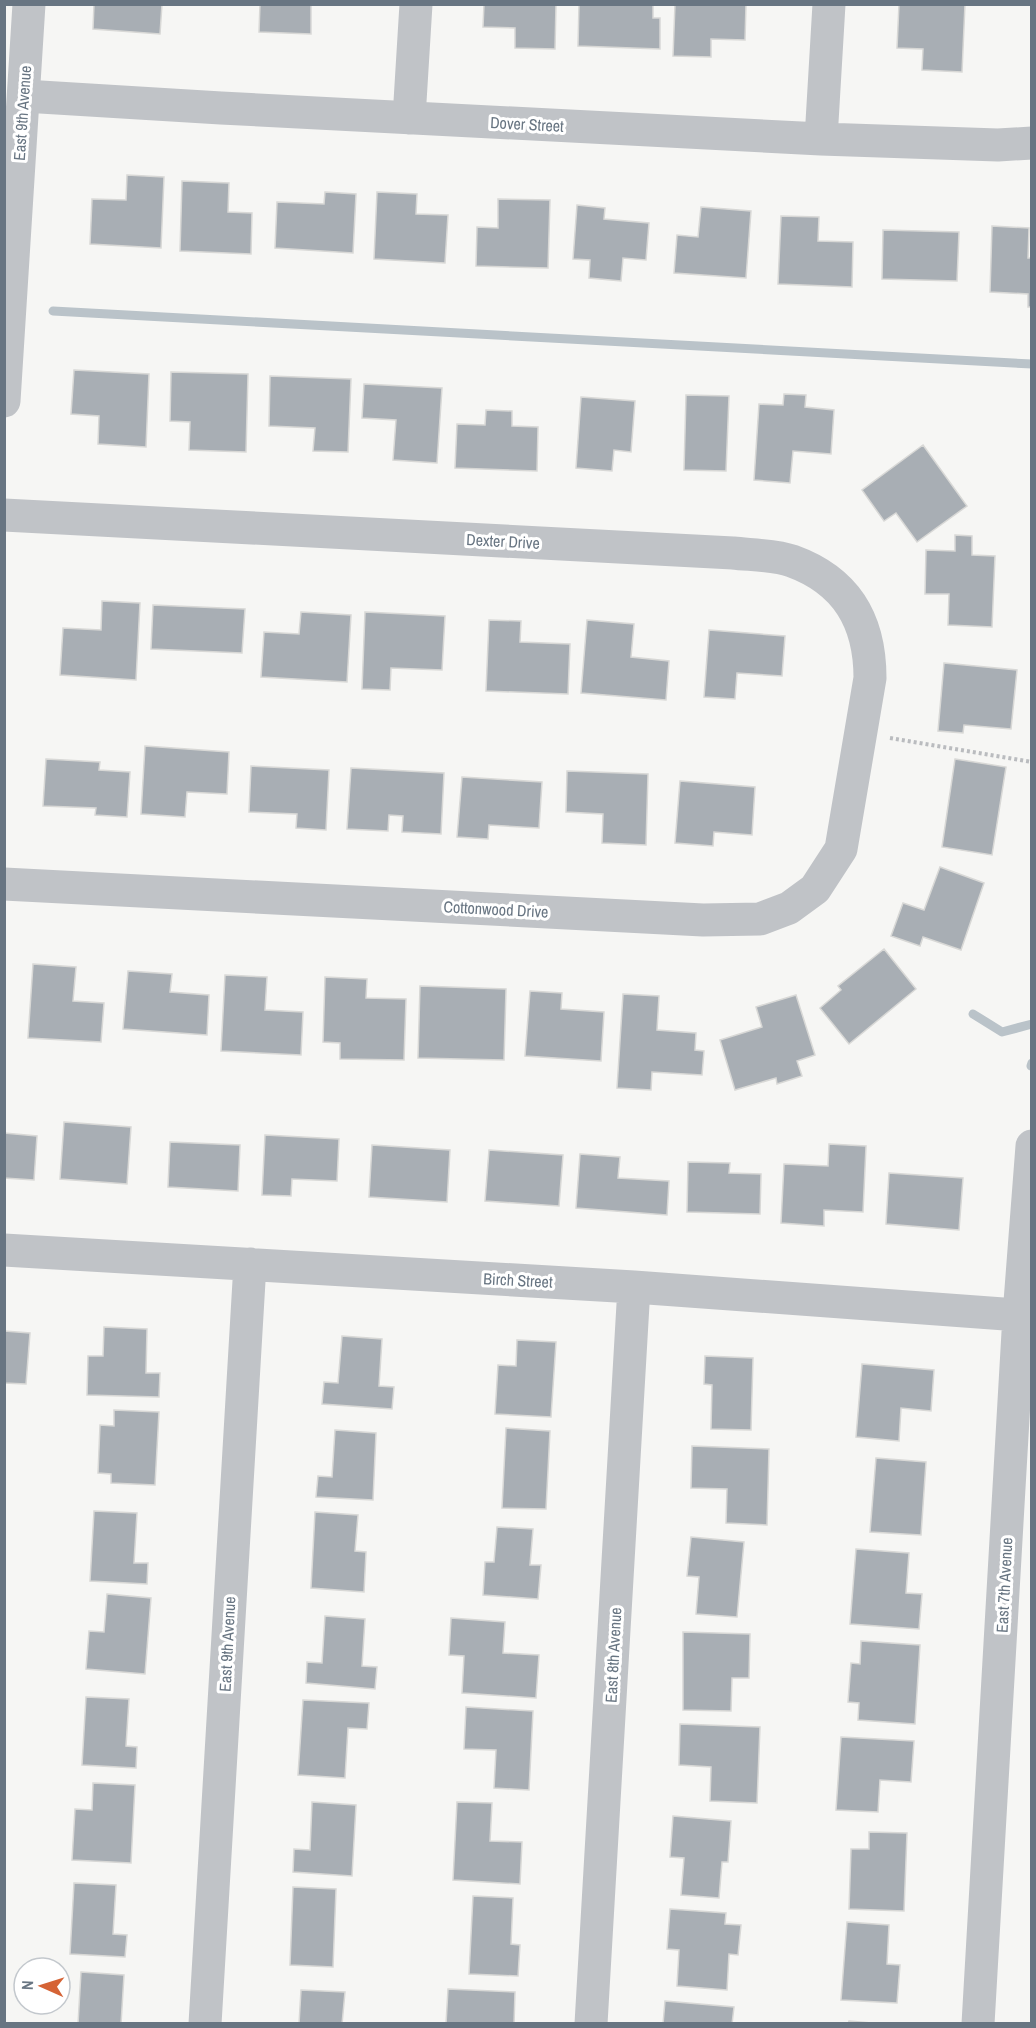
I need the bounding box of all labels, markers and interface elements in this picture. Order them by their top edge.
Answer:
street label: East 9th Avenue [8,65,36,161]
street label: Dover Street [490,111,565,137]
street label: Dexter Drive [466,528,540,554]
street label: Cottonwood Drive [443,895,549,923]
street label: Birch Street [483,1267,554,1293]
street label: East 7th Avenue [991,1537,1017,1633]
street label: East 9th Avenue [214,1596,240,1692]
street label: East 8th Avenue [600,1607,626,1703]
north arrow [12,1956,72,2016]
text: N [16,1980,38,1991]

